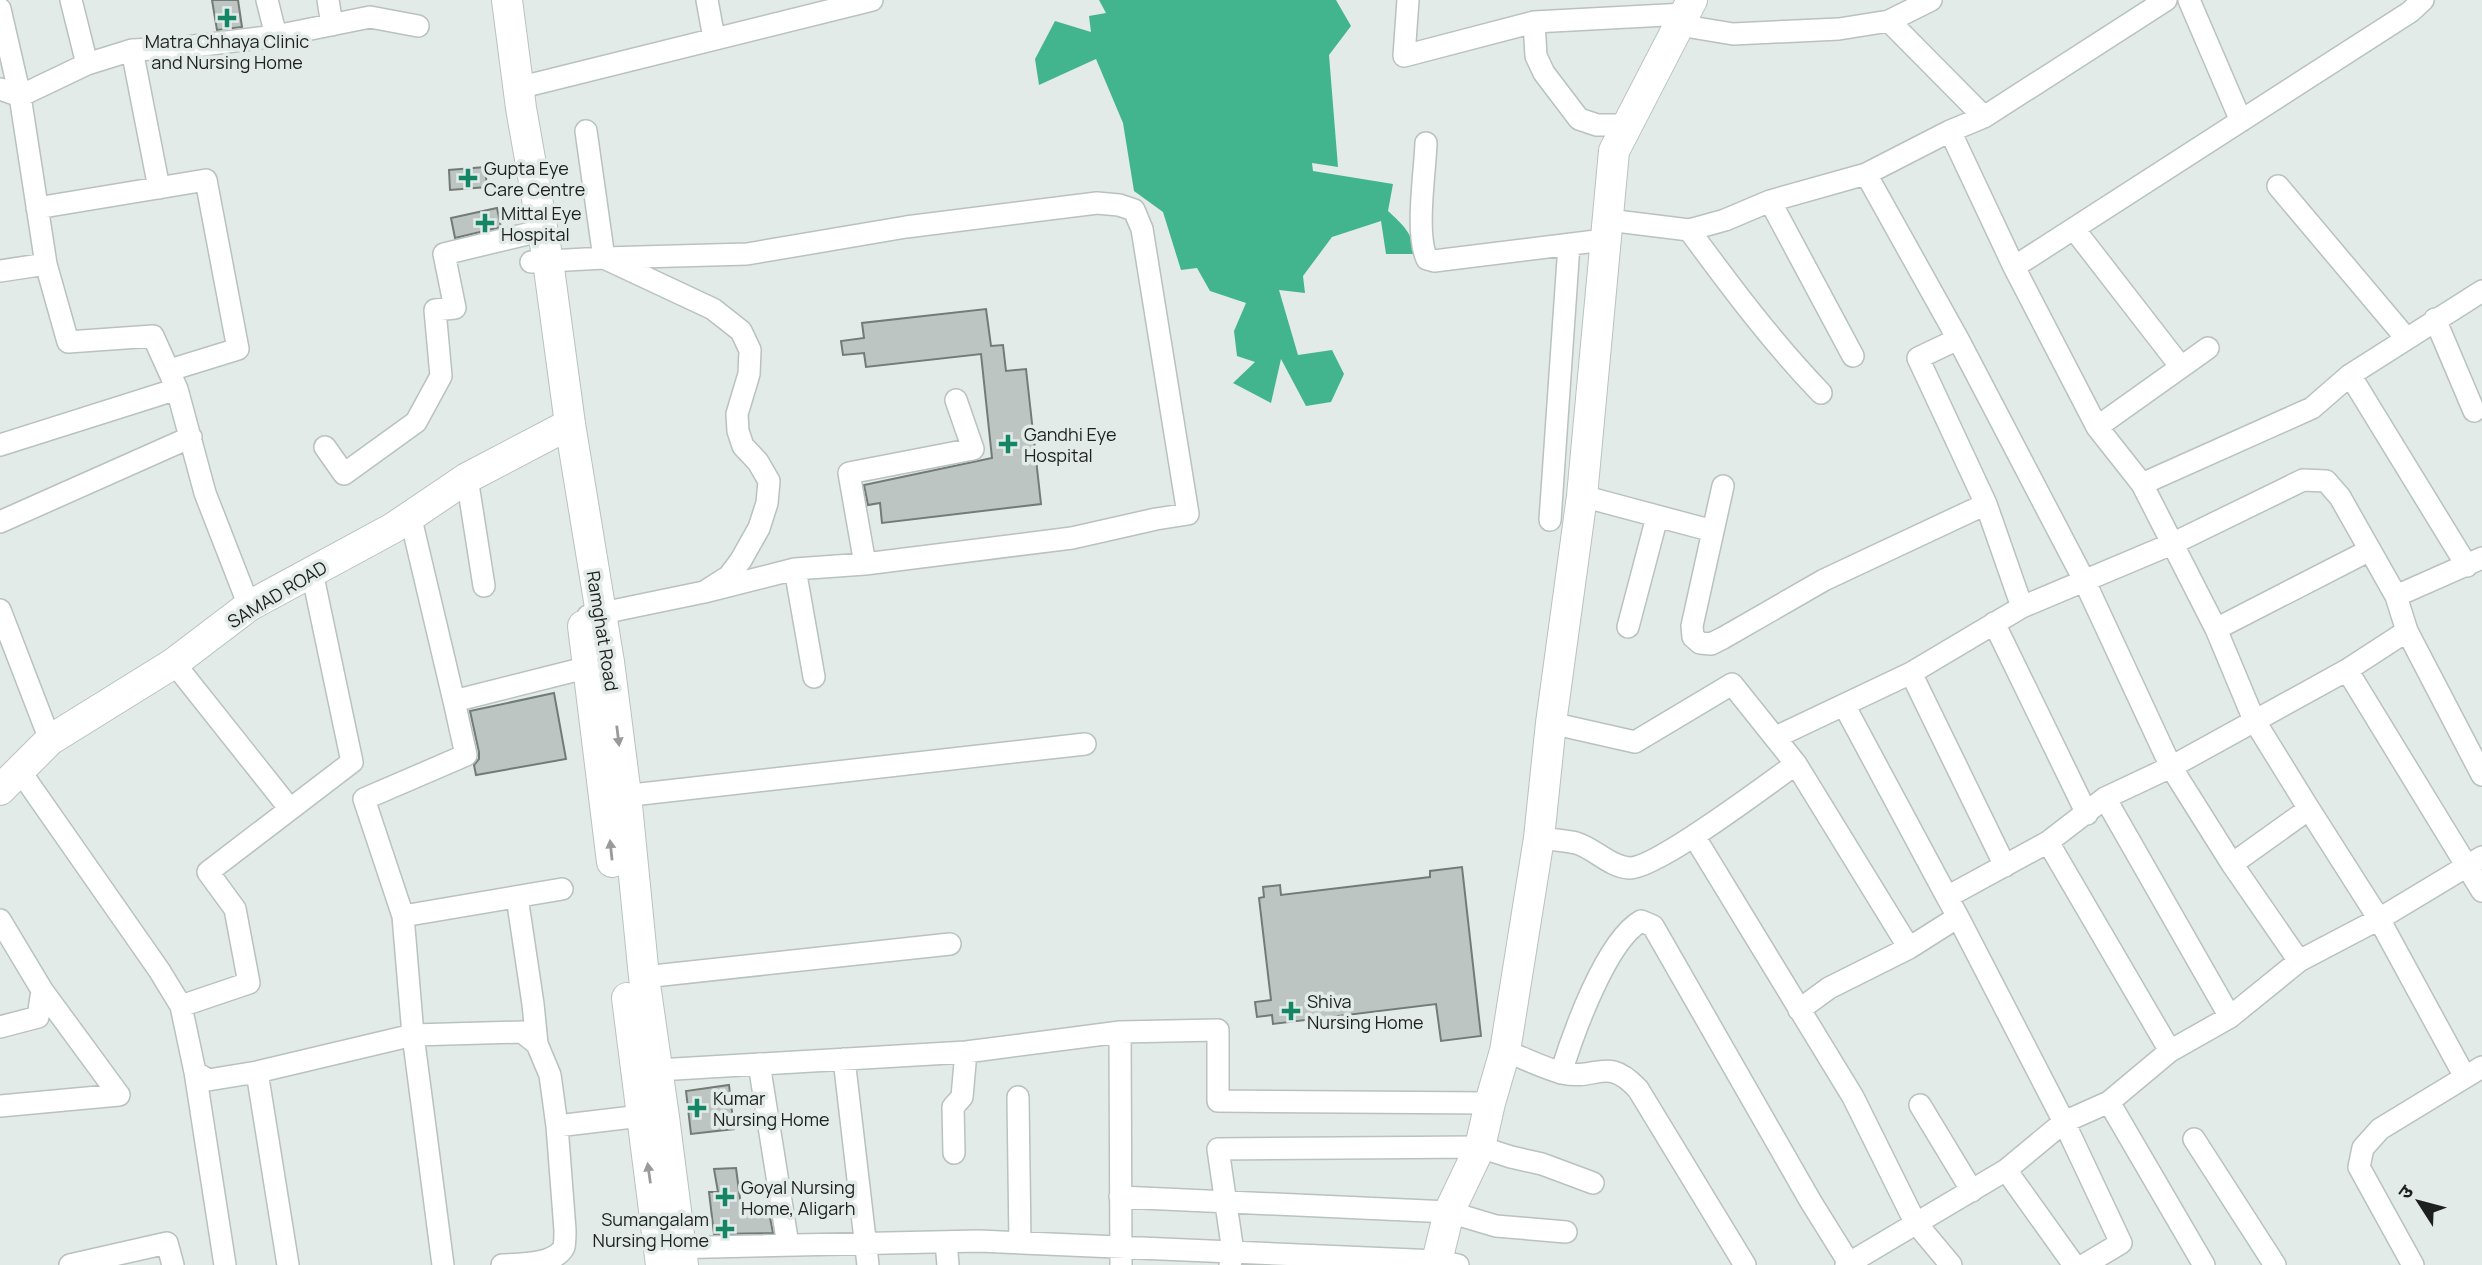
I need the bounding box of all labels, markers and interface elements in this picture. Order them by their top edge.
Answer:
marker: Matra Chhaya Clinic and Nursing Home [217,8,237,28]
place label: Matra Chhaya Clinic and Nursing Home [145,29,309,74]
place label: Gupta Eye Care Centre [484,156,585,201]
marker: Gupta Eye Care Centre [458,168,478,188]
place label: Mittal Eye Hospital [501,201,581,246]
marker: Mittal Eye Hospital [475,213,495,233]
place label: Gandhi Eye Hospital [1024,422,1116,467]
marker: Gandhi Eye Hospital [998,434,1018,454]
street label: SAMAD ROAD [223,555,331,633]
street label: Ramghat Road [582,569,624,693]
one-way arrow [613,726,624,748]
one-way arrow [605,839,616,861]
place label: Shiva Nursing Home [1307,989,1423,1034]
marker: Shiva Nursing Home [1281,1001,1301,1021]
place label: Kumar Nursing Home [713,1086,829,1131]
marker: Kumar Nursing Home [687,1098,707,1118]
one-way arrow [643,1162,654,1184]
north arrow [2384,1167,2454,1237]
place label: Goyal Nursing Home, Aligarh [741,1175,855,1220]
text: उ [2391,1179,2420,1204]
marker: Goyal Nursing Home, Aligarh [715,1187,735,1207]
place label: Sumangalam Nursing Home [593,1207,709,1252]
marker: Sumangalam Nursing Home [715,1219,735,1239]

